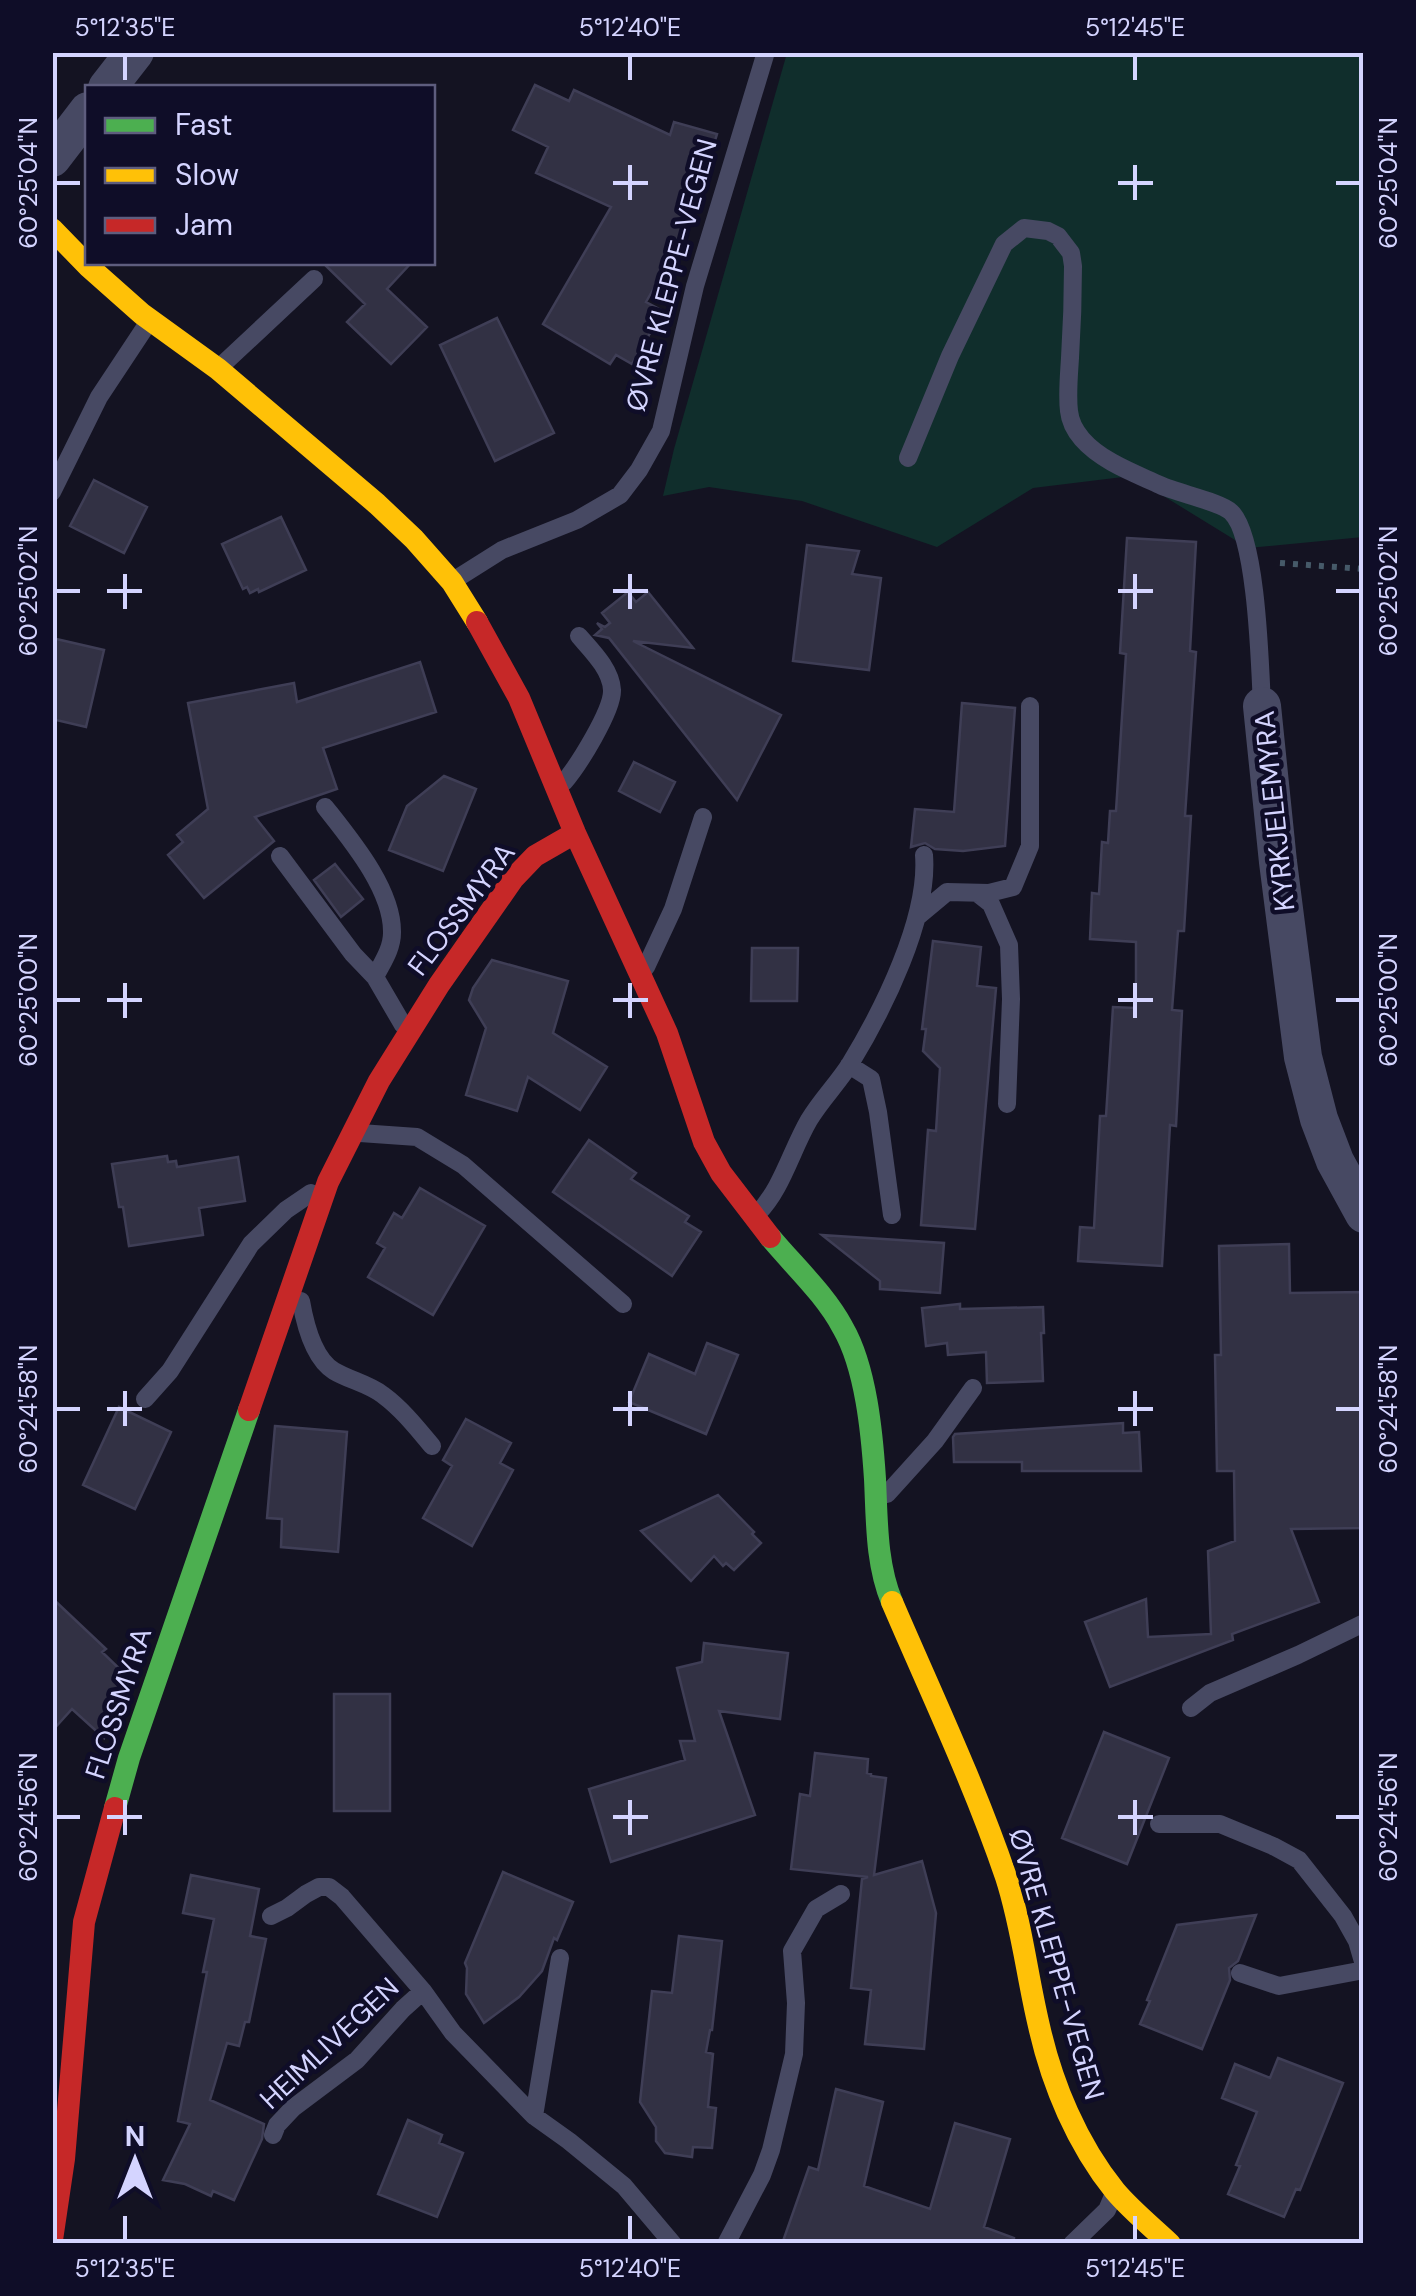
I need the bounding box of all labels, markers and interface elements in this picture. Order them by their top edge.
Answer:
text: 5°12'35"E [74,11,176,44]
text: 5°12'40"E [579,11,681,44]
text: 5°12'45"E [1085,11,1185,44]
legend [85,85,435,265]
text: Fast [175,105,233,144]
text: 60°25'04"N [12,117,45,249]
text: 60°25'04"N [1372,117,1405,249]
street label: ØVRE KLEPPE-VEGEN [617,135,726,415]
text: Slow [175,155,239,194]
text: Jam [175,205,233,244]
text: 60°25'02"N [12,526,45,656]
text: 60°25'02"N [1372,526,1405,656]
street label: KYRKJELEMYRA [1246,709,1303,913]
street label: FLOSSMYRA [399,835,523,983]
text: 60°25'00"N [12,933,45,1067]
text: 60°25'00"N [1372,933,1405,1067]
text: 60°24'58"N [12,1345,45,1473]
text: 60°24'58"N [1372,1345,1405,1473]
street label: FLOSSMYRA [77,1623,160,1784]
text: 60°24'56"N [12,1752,45,1882]
text: 60°24'56"N [1372,1752,1405,1882]
street label: ØVRE KLEPPE-VEGEN [1000,1824,1113,2104]
street label: HEIMLIVEGEN [252,1969,407,2117]
north arrow [85,2111,185,2211]
text: N [125,2118,145,2155]
text: 5°12'35"E [74,2252,176,2285]
text: 5°12'40"E [579,2252,681,2285]
text: 5°12'45"E [1085,2252,1185,2285]

